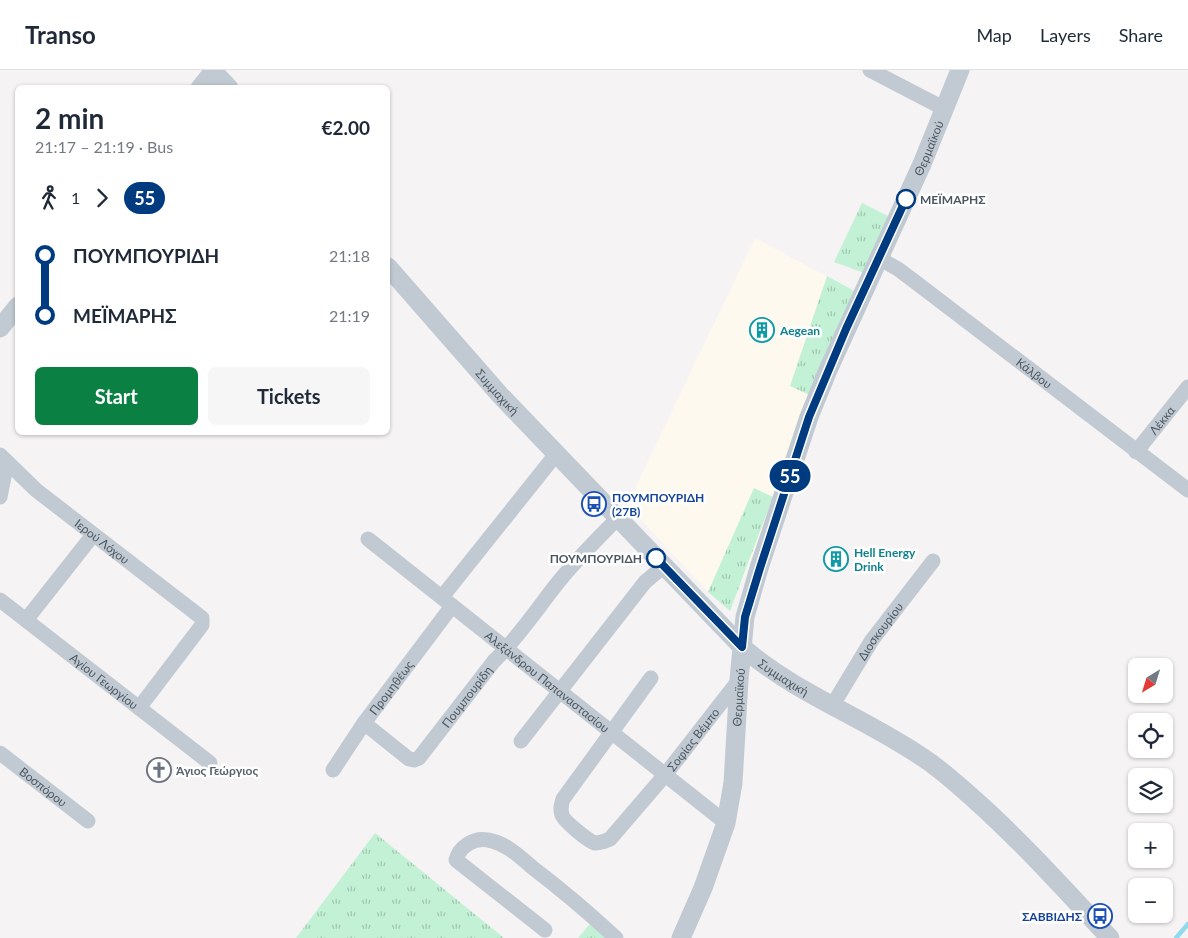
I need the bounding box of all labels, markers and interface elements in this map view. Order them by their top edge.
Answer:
text: Transo [25,20,96,49]
text: Map [976,24,1012,46]
text: Layers [1040,24,1091,46]
text: Share [1119,24,1163,46]
text: 2 min [35,101,104,135]
text: €2.00 [321,116,370,139]
street label: Θερμαϊκού [910,118,946,178]
text: 21:17 – 21:19 · Bus [35,137,173,156]
icon: walk [35,184,63,212]
icon: forward [88,184,116,212]
text: 55 [134,187,155,209]
text: 1 [71,188,80,207]
marker: ΜΕΪΜΑΡΗΣ [896,189,916,209]
place label: ΜΕΪΜΑΡΗΣ [920,192,986,207]
text: ΠΟΥΜΠΟΥΡΙΔΗ [73,244,219,267]
text: 21:18 [329,246,370,265]
text: ΜΕΪΜΑΡΗΣ [73,304,177,327]
text: 21:19 [329,306,370,325]
building icon: Aegean [749,317,775,343]
place label: Aegean [779,323,820,338]
street label: Κάλβου [1013,354,1055,391]
street label: Συμμαχική [473,365,522,418]
button: Start [35,367,198,425]
button: Tickets [208,367,370,425]
street label: Λέκκα [1146,402,1178,437]
line badge: 55 [768,460,812,492]
text: 55 [780,465,800,487]
place label: ΠΟΥΜΠΟΥΡΙΔΗ (27Β) [612,490,704,519]
bus stop icon: ΠΟΥΜΠΟΥΡΙΔΗ (27Β) [581,491,607,517]
street label: Ιερού Λόχου [72,515,133,567]
place label: Hell Energy Drink [854,545,916,574]
building icon: Hell Energy Drink [823,546,849,572]
marker: ΠΟΥΜΠΟΥΡΙΔΗ [646,548,666,568]
place label: ΠΟΥΜΠΟΥΡΙΔΗ [550,551,642,566]
street label: Διοσκουρίου [854,599,906,663]
street label: Αλεξάνδρου Παπαναστασίου [482,627,613,735]
street label: Αγίου Γεωργίου [67,650,141,712]
street label: Συμμαχική [755,655,812,699]
street label: Προμηθέως [366,657,416,717]
north arrow [1128,658,1172,702]
map controls [1128,658,1173,923]
street label: Πουμπουρίδη [438,663,495,730]
street label: Θερμαϊκού [729,668,748,727]
street label: Σοφίας Βέμπο [664,705,722,774]
button: locate [1128,713,1173,758]
church icon: Άγιος Γεώργιος [146,757,172,783]
place label: Άγιος Γεώργιος [175,763,258,778]
street label: Βοσπόρου [17,764,70,810]
button: layers [1128,768,1173,813]
button: + [1128,823,1173,868]
button: − [1128,878,1173,923]
bus stop icon: ΣΑΒΒΙΔΗΣ [1087,903,1113,929]
place label: ΣΑΒΒΙΔΗΣ [1022,909,1082,924]

